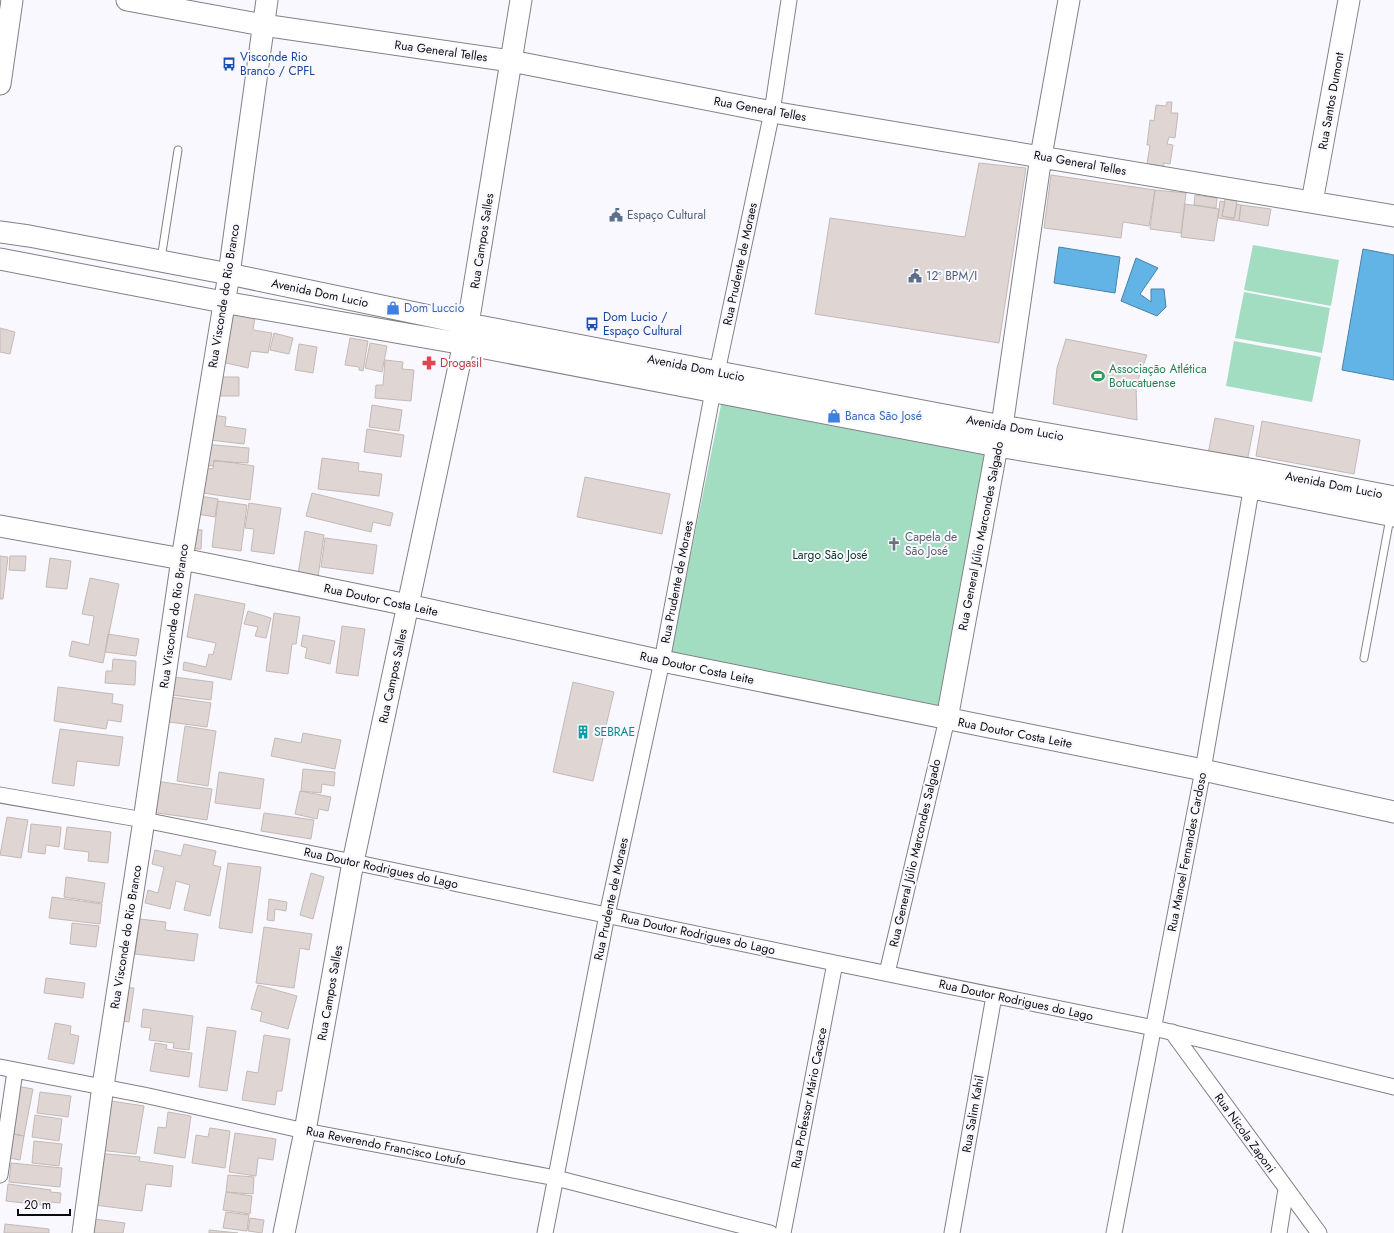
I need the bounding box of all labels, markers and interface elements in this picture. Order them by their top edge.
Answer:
street label: Rua General Telles [393,36,489,66]
place label: Visconde Rio Branco / CPFL [240,48,315,80]
street label: Rua Santos Dumont [1314,51,1348,151]
bus stop icon: Visconde Rio Branco / CPFL [221,56,237,72]
street label: Rua General Telles [712,92,808,126]
street label: Rua General Telles [1032,146,1128,180]
street label: Rua Campos Salles [466,192,498,290]
street label: Rua Prudente de Moraes [718,201,762,327]
place label: Espaço Cultural [627,206,706,224]
public building icon: Espaço Cultural [608,207,624,223]
street label: Rua Visconde do Rio Branco [204,222,244,369]
place label: 12º BPM/I [926,267,977,285]
public building icon: 12º BPM/I [907,268,923,284]
street label: Avenida Dom Lucio [270,274,371,312]
place label: Dom Luccio [404,299,465,317]
shop icon: Dom Luccio [385,300,401,316]
place label: Dom Lucio / Espaço Cultural [603,308,682,340]
bus stop icon: Dom Lucio / Espaço Cultural [584,316,600,332]
street label: Avenida Dom Lucio [646,350,747,386]
place label: Drogasil [440,354,482,372]
pharmacy icon: Drogasil [421,355,437,371]
place label: Associação Atlética Botucatuense [1109,360,1207,392]
sports icon: Associação Atlética Botucatuense [1090,368,1106,384]
place label: Banca São José [845,407,922,425]
shop icon: Banca São José [826,408,842,424]
street label: Avenida Dom Lucio [965,411,1066,446]
street label: Rua General Júlio Marcondes Salgado [954,439,1008,632]
street label: Avenida Dom Lucio [1284,467,1385,503]
street label: Rua Prudente de Moraes [656,519,698,645]
place label: Capela de São José [905,528,957,560]
church icon: Capela de São José [886,536,902,552]
street label: Rua Visconde do Rio Branco [155,542,193,689]
park label: Largo São José [792,546,868,564]
street label: Rua Doutor Costa Leite [322,579,440,621]
street label: Rua Campos Salles [374,627,412,725]
street label: Rua Doutor Costa Leite [638,647,756,689]
street label: Rua Doutor Costa Leite [956,713,1074,753]
place label: SEBRAE [594,723,635,741]
building icon: SEBRAE [575,724,591,740]
street label: Rua General Júlio Marcondes Salgado [885,757,946,949]
street label: Rua Manoel Fernandes Cardoso [1163,770,1211,933]
street label: Rua Prudente de Moraes [589,836,633,962]
street label: Rua Doutor Rodrigues do Lago [302,843,460,893]
street label: Rua Visconde do Rio Branco [106,863,146,1010]
street label: Rua Doutor Rodrigues do Lago [619,909,777,959]
street label: Rua Campos Salles [313,944,347,1042]
street label: Rua Doutor Rodrigues do Lago [937,975,1095,1025]
street label: Rua Professor Mário Cacace [787,1026,831,1170]
street label: Rua Salim Kahil [957,1074,989,1154]
street label: Rua Nicola Zaponi [1210,1090,1280,1176]
street label: Rua Reverendo Francisco Lotufo [305,1122,468,1170]
scale bar [18,1191,70,1217]
text: 20 m [24,1196,51,1214]

